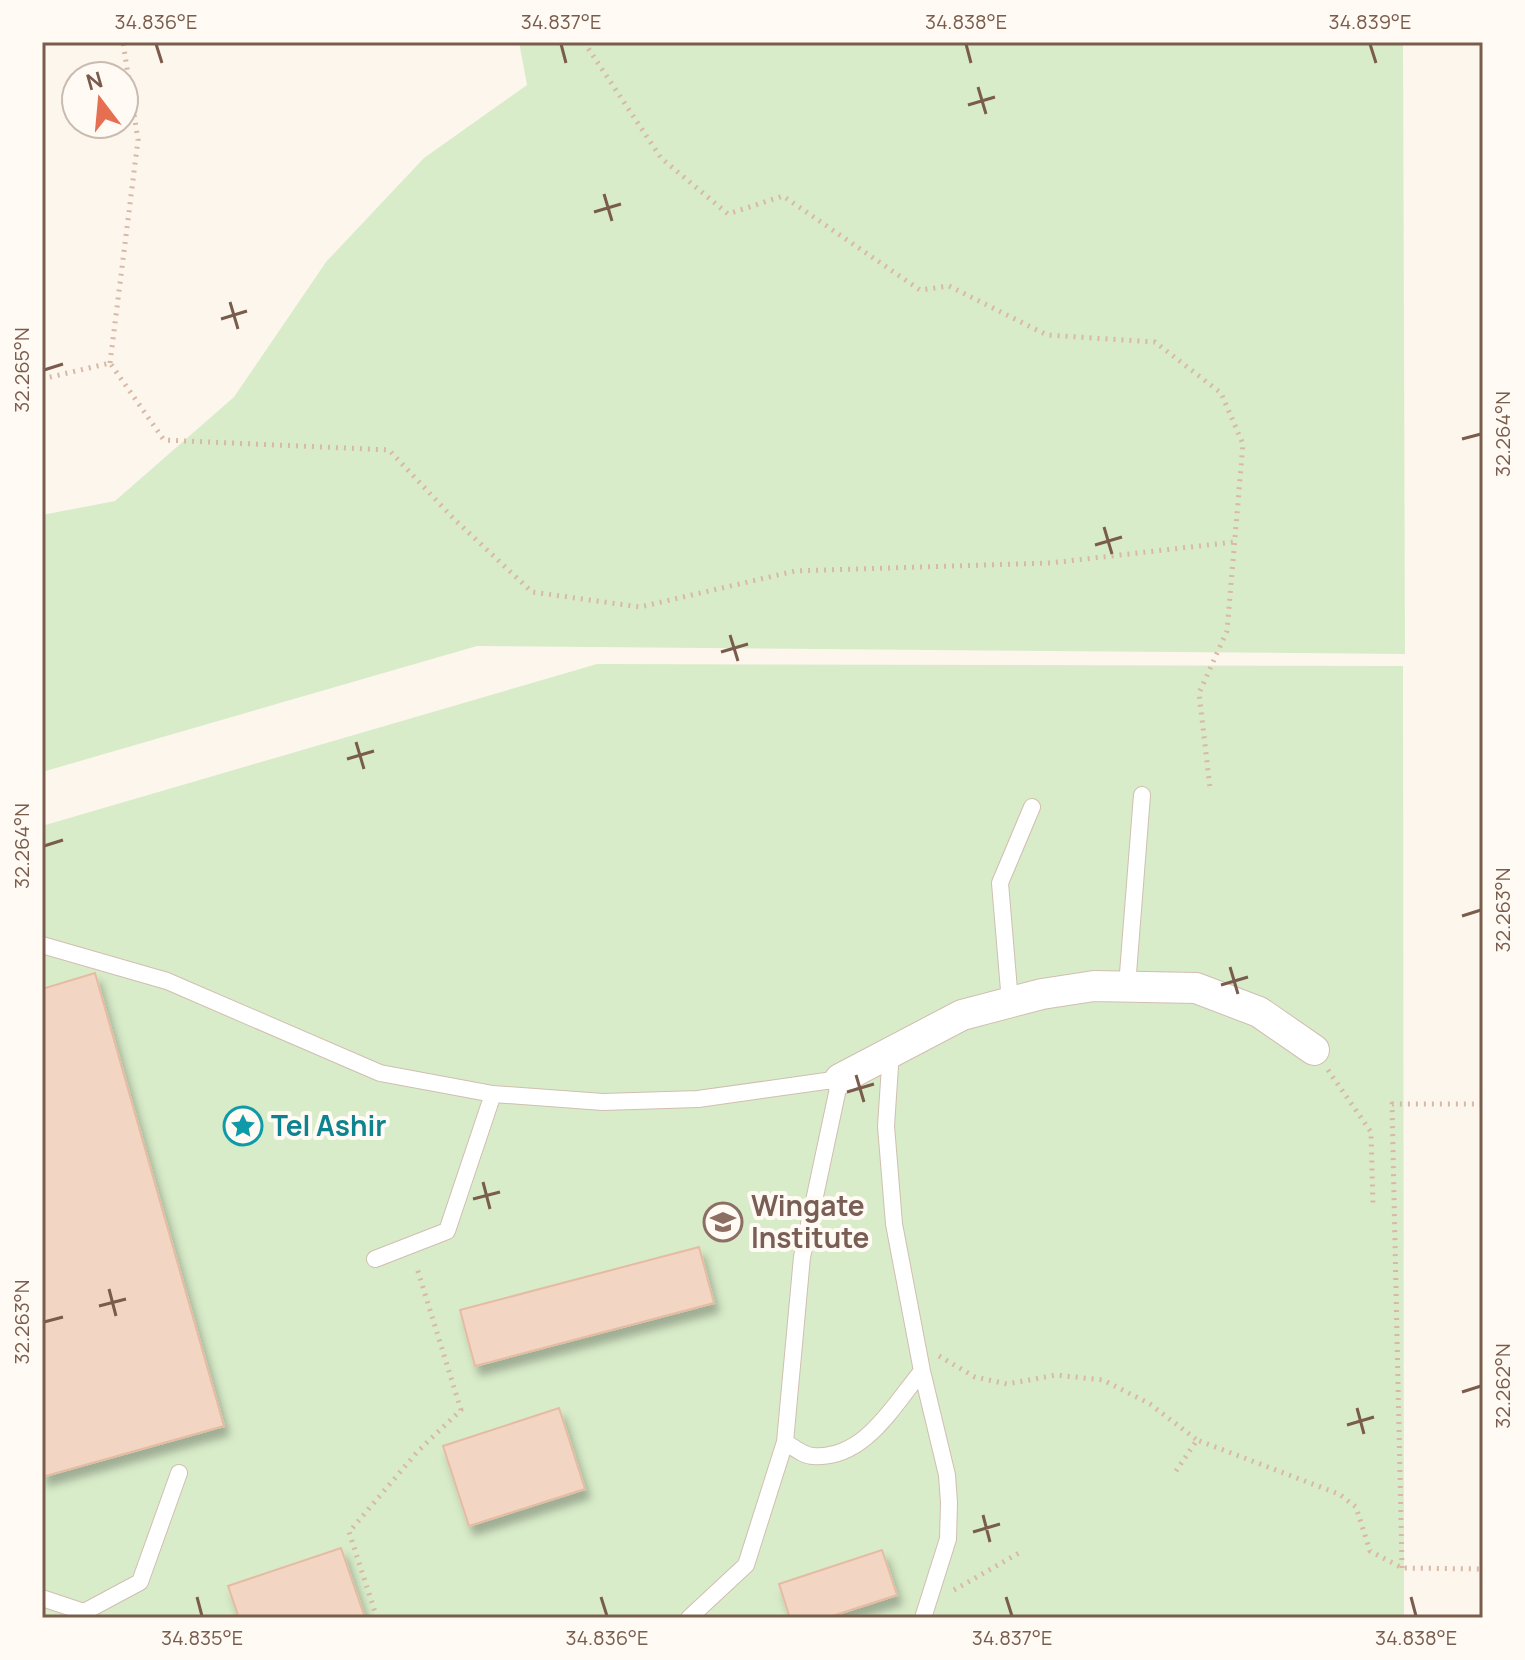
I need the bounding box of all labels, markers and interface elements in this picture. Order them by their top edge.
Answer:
text: 34.836°E [115,8,198,35]
text: 34.837°E [521,8,601,35]
text: 34.838°E [925,8,1007,35]
text: 34.839°E [1329,8,1412,35]
north arrow [60,60,140,140]
text: N [83,64,106,97]
text: 32.265°N [8,327,35,413]
text: 32.264°N [1489,391,1516,477]
text: 32.264°N [8,803,35,889]
text: 32.263°N [1489,867,1516,953]
place icon: Tel Ashir [222,1105,264,1147]
place label: Tel Ashir [271,1106,387,1144]
place label: Wingate Institute [751,1186,869,1256]
school or university icon: Wingate Institute [702,1201,744,1243]
text: 32.263°N [8,1279,35,1365]
text: 32.262°N [1489,1343,1516,1429]
text: 34.835°E [161,1624,243,1651]
text: 34.836°E [566,1624,649,1651]
text: 34.837°E [972,1624,1052,1651]
text: 34.838°E [1375,1624,1457,1651]

